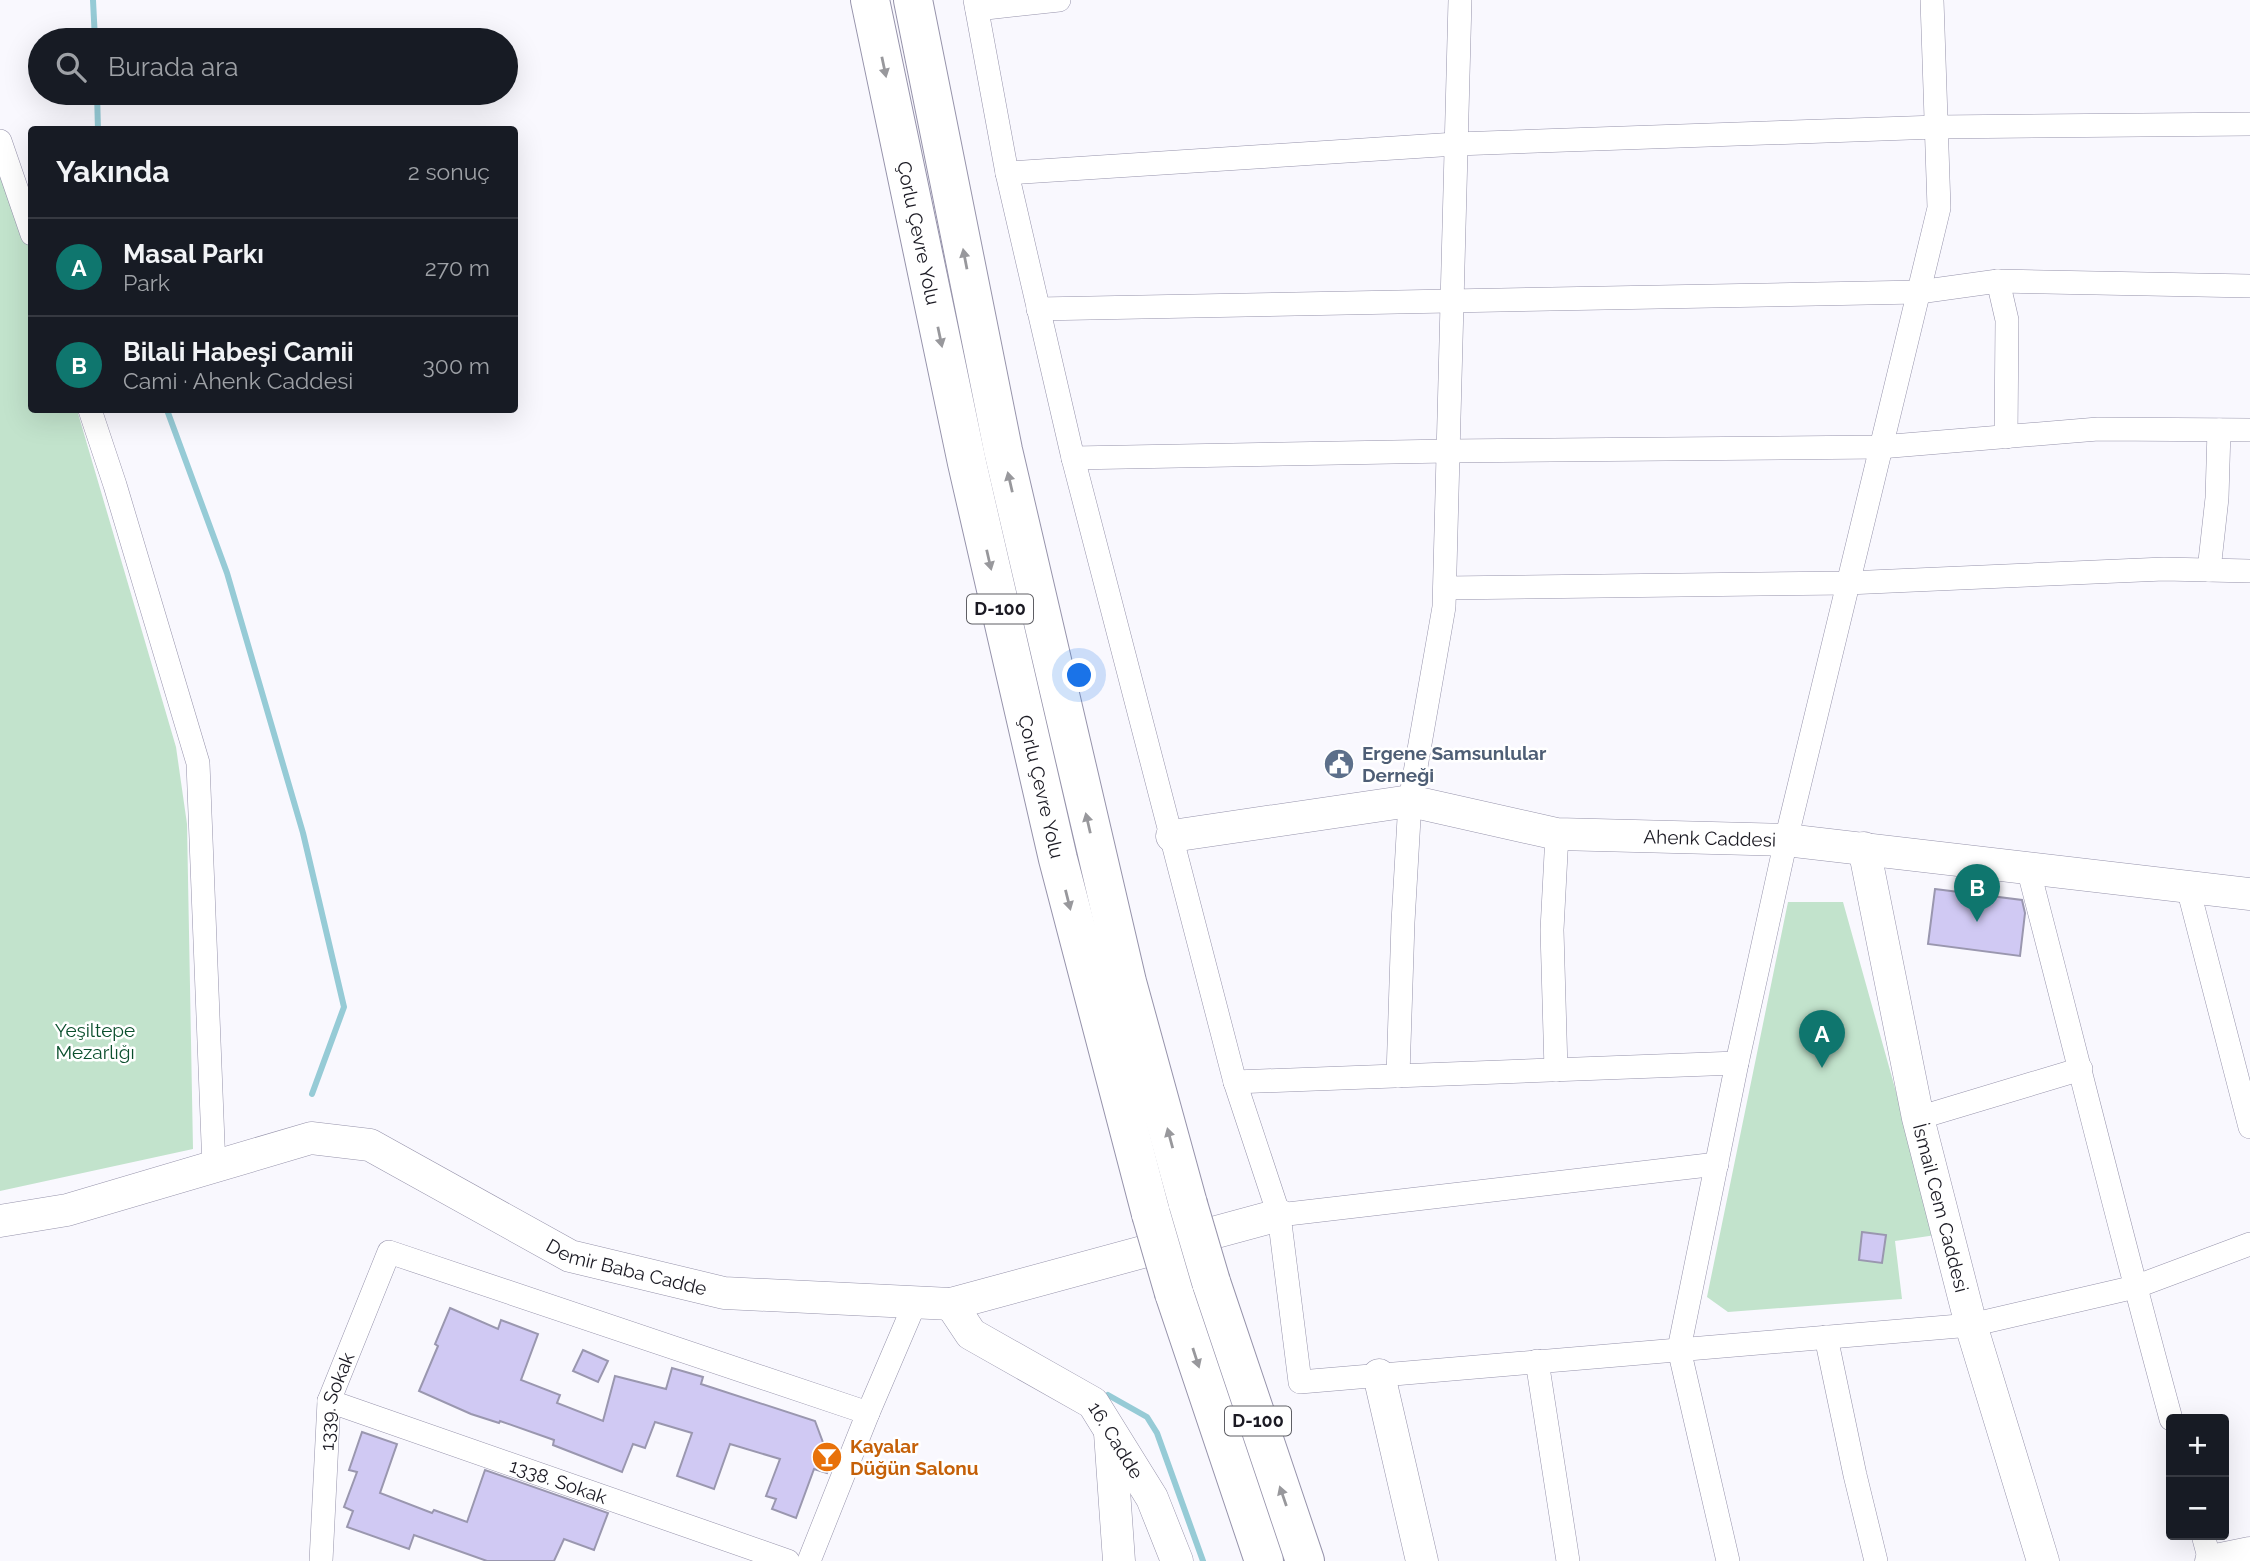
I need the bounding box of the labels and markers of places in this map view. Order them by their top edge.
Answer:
place label: Ergene Samsunlular Derneği [1362,742,1547,786]
public building icon: Ergene Samsunlular Derneği [1322,747,1356,781]
pin: B [1954,864,2000,922]
pin: A [1799,1010,1845,1068]
place label: Kayalar Düğün Salonu [850,1435,978,1479]
bar icon: Kayalar Düğün Salonu [810,1440,844,1474]

